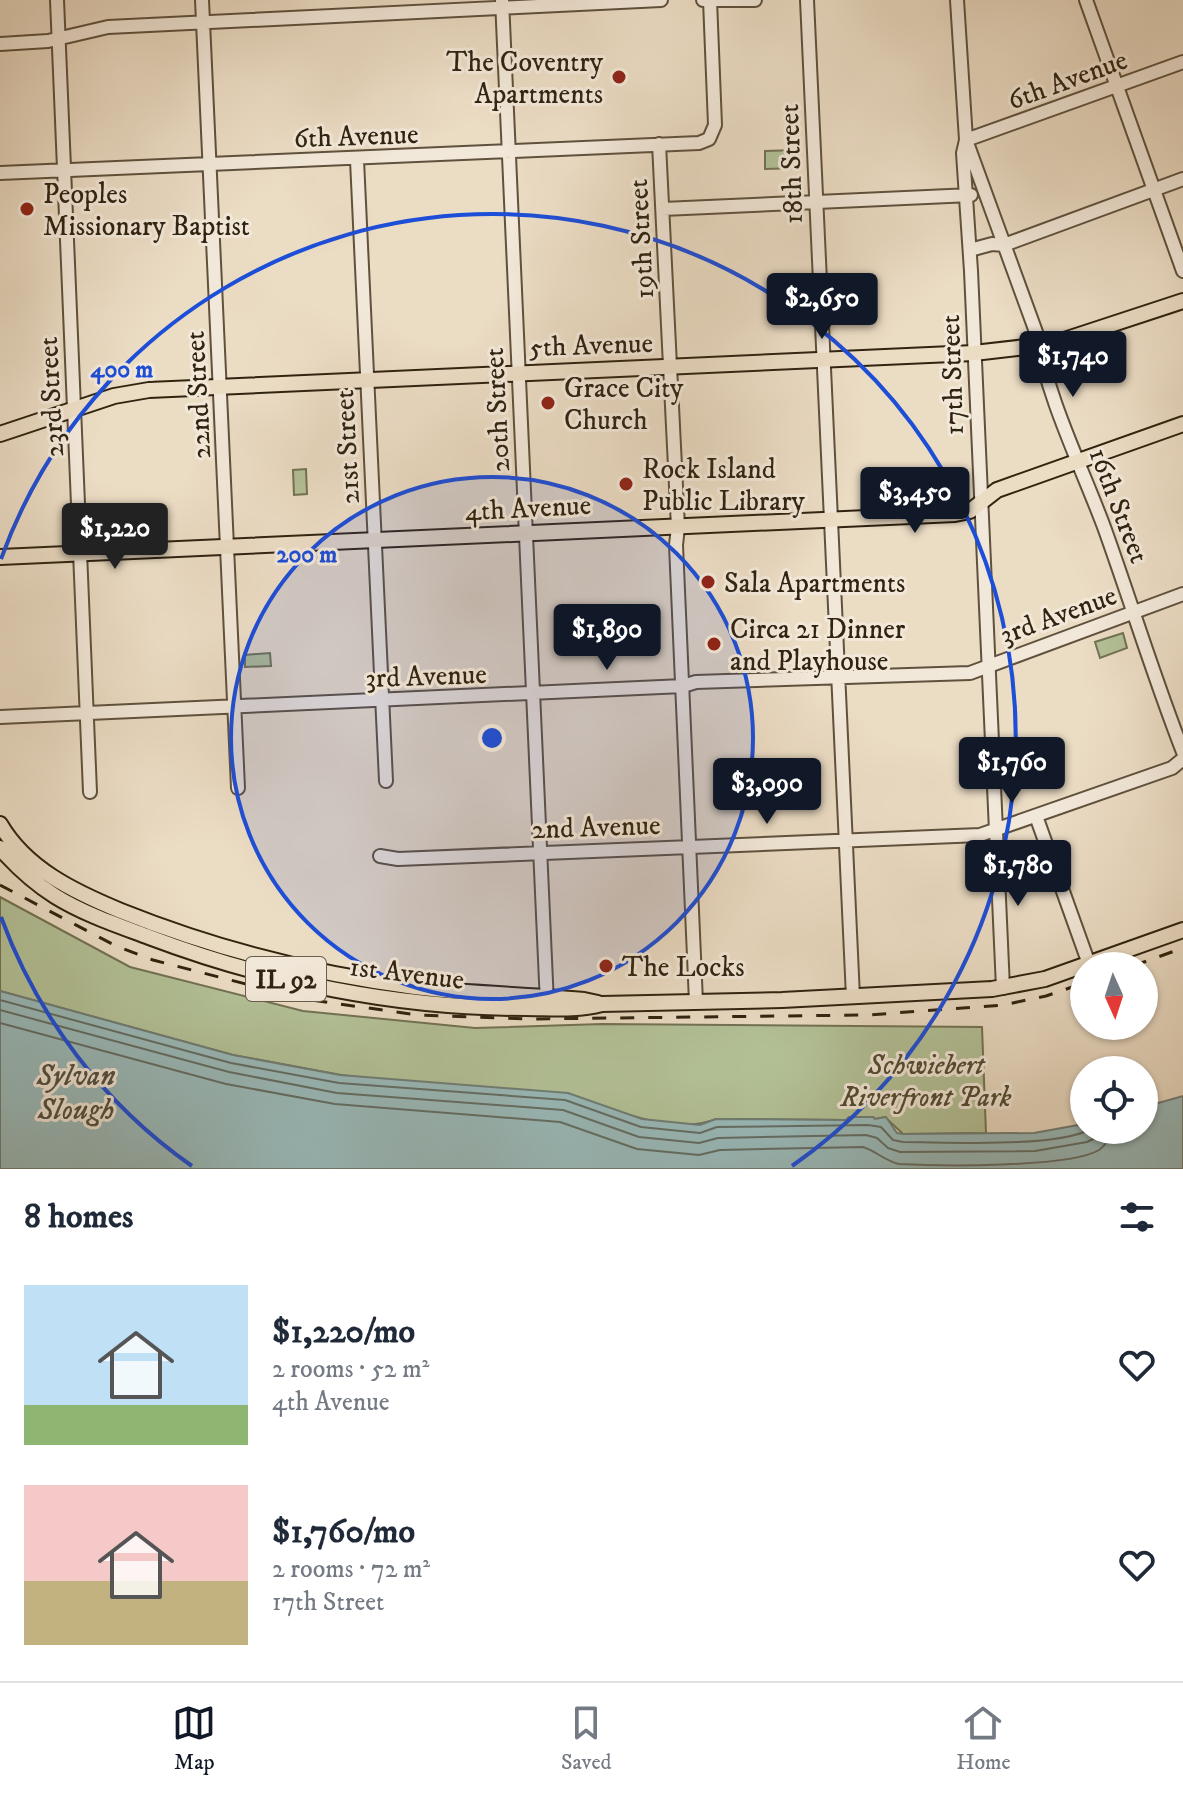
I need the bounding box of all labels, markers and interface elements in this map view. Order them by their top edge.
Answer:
street label: 6th Avenue [1003,43,1132,118]
place label: The Coventry Apartments [446,45,604,112]
marker: The Coventry Apartments [610,68,628,86]
street label: 18th Street [772,103,811,225]
street label: 6th Avenue [293,117,419,156]
place label: Peoples Missionary Baptist [43,177,250,244]
street label: 19th Street [621,178,662,300]
marker: Peoples Missionary Baptist [18,200,36,218]
pin: $2,650 [757,273,887,341]
text: $2,650 [785,282,859,315]
street label: 17th Street [933,314,972,436]
street label: 5th Avenue [528,326,654,365]
street label: 22nd Street [178,330,219,460]
pin: $1,740 [1008,331,1138,399]
street label: 23rd Street [31,336,72,458]
text: $1,740 [1037,340,1109,373]
street label: 20th Street [477,347,518,473]
text: 400 m [91,355,153,385]
place label: Grace City Church [564,371,684,438]
street label: 21st Street [327,389,368,505]
marker: Grace City Church [539,394,557,412]
street label: 16th Street [1081,443,1157,568]
place label: Rock Island Public Library [642,452,806,519]
pin: $3,450 [850,467,980,535]
marker: Rock Island Public Library [617,475,635,493]
text: $3,450 [878,476,952,509]
street label: 4th Avenue [464,488,592,529]
pin: $1,220 [50,503,180,571]
text: $1,220 [80,512,150,545]
text: 200 m [277,540,337,570]
place label: Sala Apartments [724,566,905,601]
marker: Sala Apartments [699,573,717,591]
street label: 3rd Avenue [995,578,1122,653]
pin: $1,890 [542,604,672,672]
place label: Circa 21 Dinner and Playhouse [730,612,906,679]
text: $1,890 [572,613,642,646]
marker: Circa 21 Dinner and Playhouse [705,635,723,653]
street label: 3rd Avenue [365,657,487,696]
centre of rings [478,724,506,752]
pin: $1,760 [947,737,1077,805]
text: $1,760 [977,746,1047,779]
pin: $3,090 [702,758,832,826]
text: $3,090 [731,767,803,800]
street label: 2nd Avenue [531,808,661,847]
pin: $1,780 [953,840,1083,908]
text: $1,780 [983,849,1053,882]
street label: 1st Avenue [347,949,466,998]
place label: The Locks [622,950,745,985]
north arrow [1070,952,1158,1040]
map controls [1070,952,1158,1144]
road number: IL 92 [246,957,326,1001]
marker: The Locks [597,957,615,975]
park label: Schwiebert Riverfront Park [840,1048,1012,1115]
button: locate [1070,1056,1158,1144]
water label: Sylvan Slough [36,1058,115,1129]
icon: filters [1115,1195,1159,1239]
text: 8 homes [24,1196,133,1238]
text: $1,220/mo [272,1311,415,1353]
icon: home [88,1317,184,1413]
icon: heart [1115,1343,1159,1387]
text: 2 rooms · 52 m² [272,1353,429,1386]
text: 4th Avenue [272,1386,389,1419]
text: $1,760/mo [272,1511,415,1553]
icon: home [88,1517,184,1613]
icon: heart [1115,1543,1159,1587]
text: 2 rooms · 72 m² [272,1553,430,1586]
text: 17th Street [272,1586,384,1619]
tab: Map [172,1701,216,1776]
tab: Saved [561,1701,612,1776]
tab: Home [956,1701,1011,1776]

